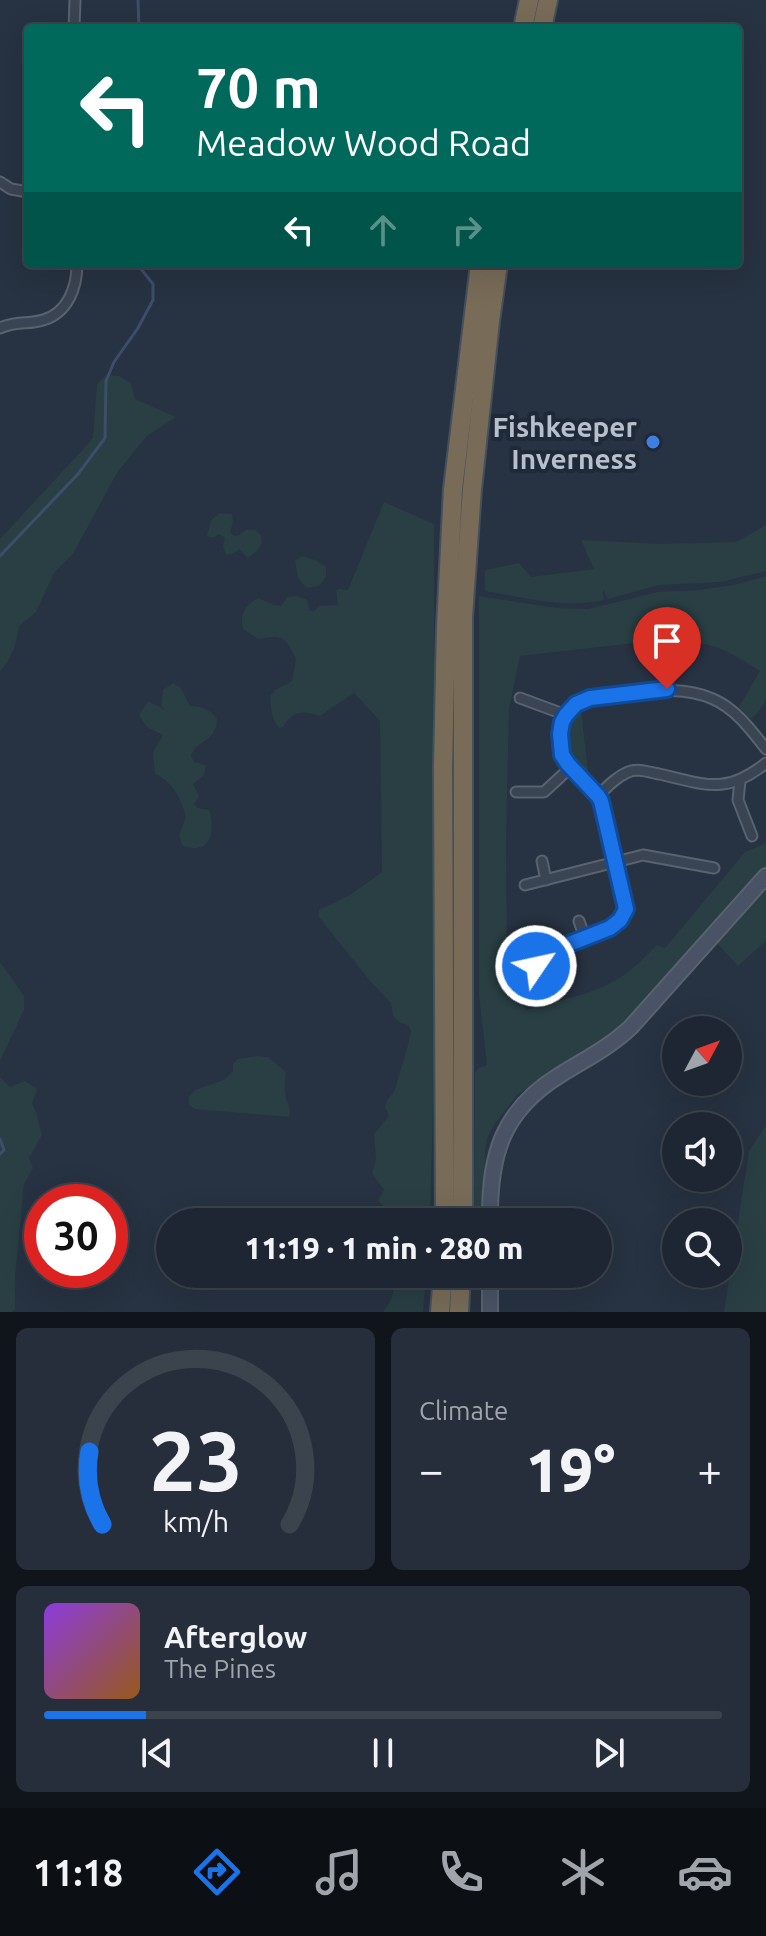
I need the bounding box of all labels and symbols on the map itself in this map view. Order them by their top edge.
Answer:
place label: Fishkeeper Inverness [492,411,637,474]
marker: Fishkeeper Inverness [644,433,662,451]
pin [633,607,701,689]
position arrow [494,924,578,1008]
north arrow [662,1016,742,1096]
speed limit sign: 30 [24,1184,128,1288]

